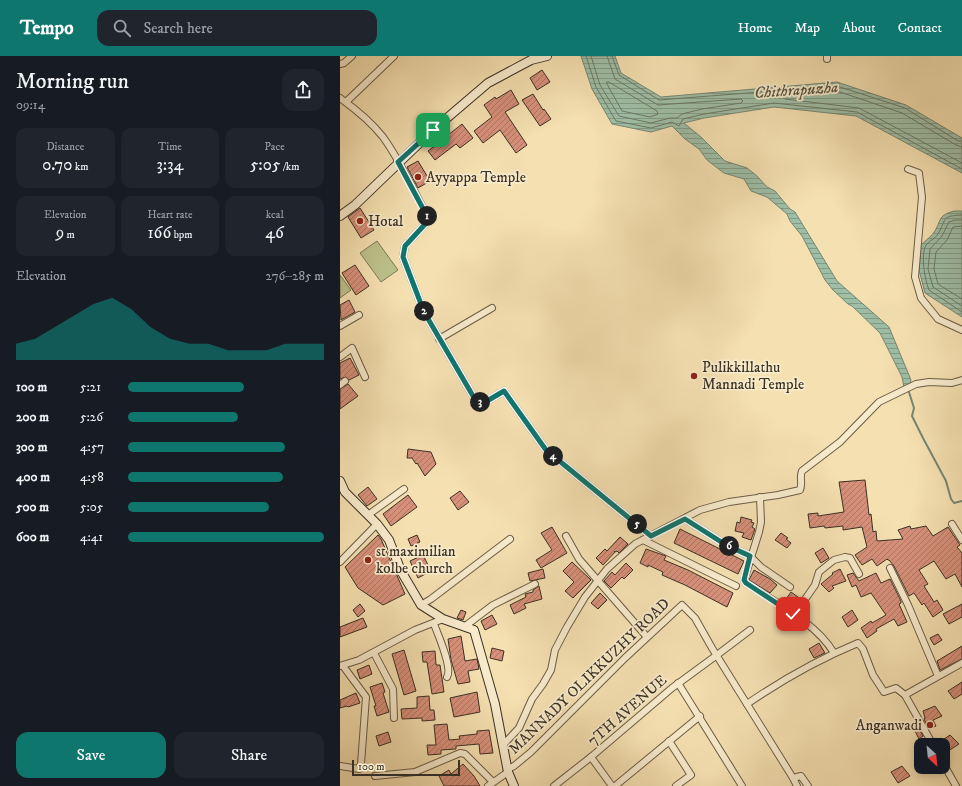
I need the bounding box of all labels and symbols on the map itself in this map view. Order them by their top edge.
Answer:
water label: Chithrapuzha [753,77,839,103]
pin [416,113,450,147]
place label: Ayyappa Temple [426,168,526,187]
marker: Ayyappa Temple [413,172,423,182]
pin: 1 [417,206,437,226]
place label: Hotal [368,212,404,231]
marker: Hotal [355,216,365,226]
pin: 2 [414,301,434,321]
place label: Pulikkillathu Mannadi Temple [702,358,804,394]
marker: Pulikkillathu Mannadi Temple [689,371,699,381]
pin: 3 [470,392,490,412]
pin: 4 [543,446,563,466]
pin: 5 [627,514,647,534]
pin: 6 [719,536,739,556]
place label: st maximilian kolbe church [376,542,456,578]
marker: st maximilian kolbe church [363,555,373,565]
street label: MANNADY OLIKKUZHY ROAD [505,594,674,758]
pin [776,597,810,631]
street label: 7TH AVENUE [584,671,671,750]
place label: Anganwadi [856,716,922,735]
marker: Anganwadi [925,720,935,730]
north arrow [914,738,950,774]
scale bar [352,758,460,777]

